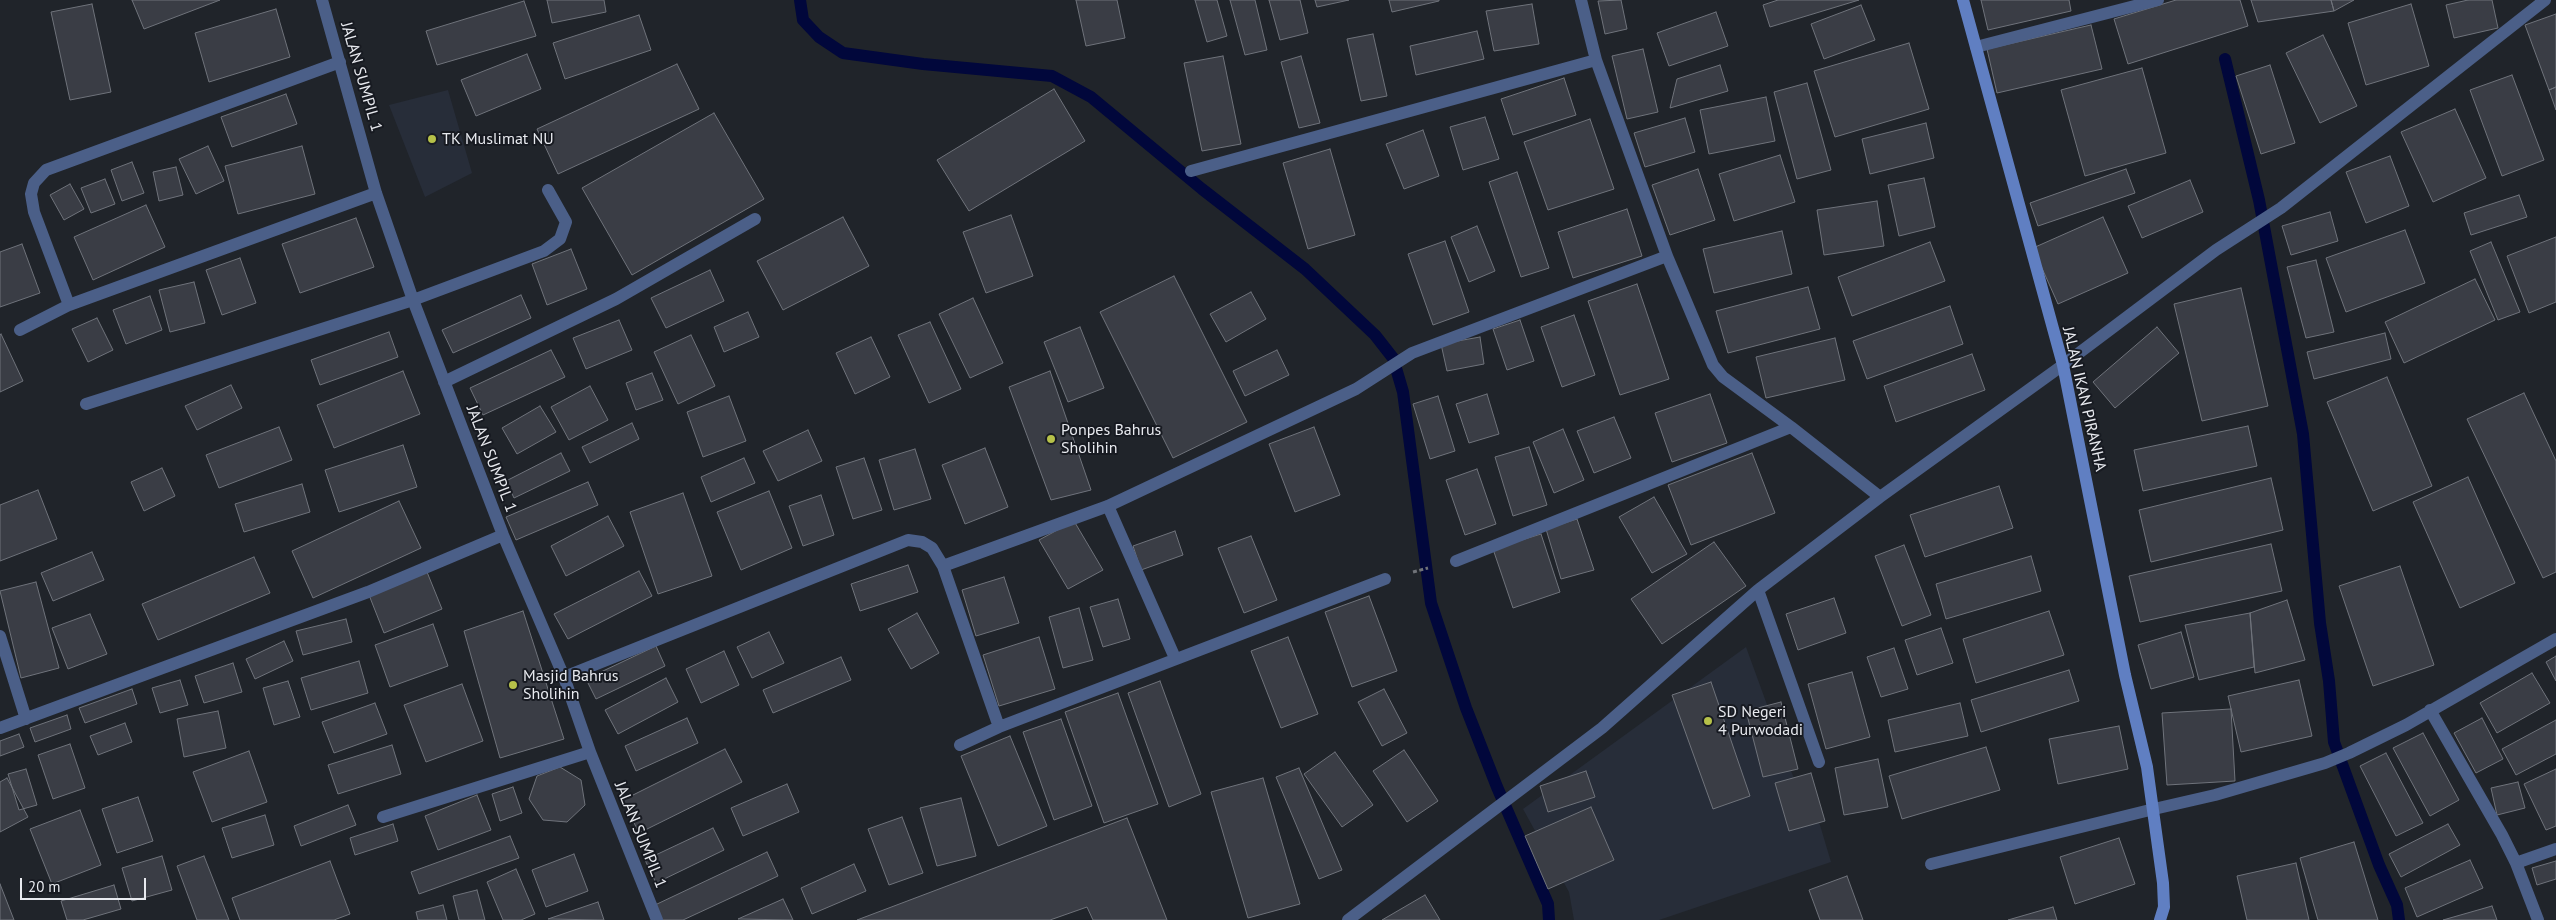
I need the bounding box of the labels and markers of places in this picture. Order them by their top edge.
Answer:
place label: TK Muslimat NU [442,129,554,149]
marker: TK Muslimat NU [426,133,438,145]
place label: Ponpes Bahrus Sholihin [1061,420,1161,458]
marker: Ponpes Bahrus Sholihin [1045,433,1057,445]
place label: Masjid Bahrus Sholihin [523,666,619,704]
marker: Masjid Bahrus Sholihin [507,679,519,691]
place label: SD Negeri 4 Purwodadi [1718,702,1803,740]
marker: SD Negeri 4 Purwodadi [1702,715,1714,727]

